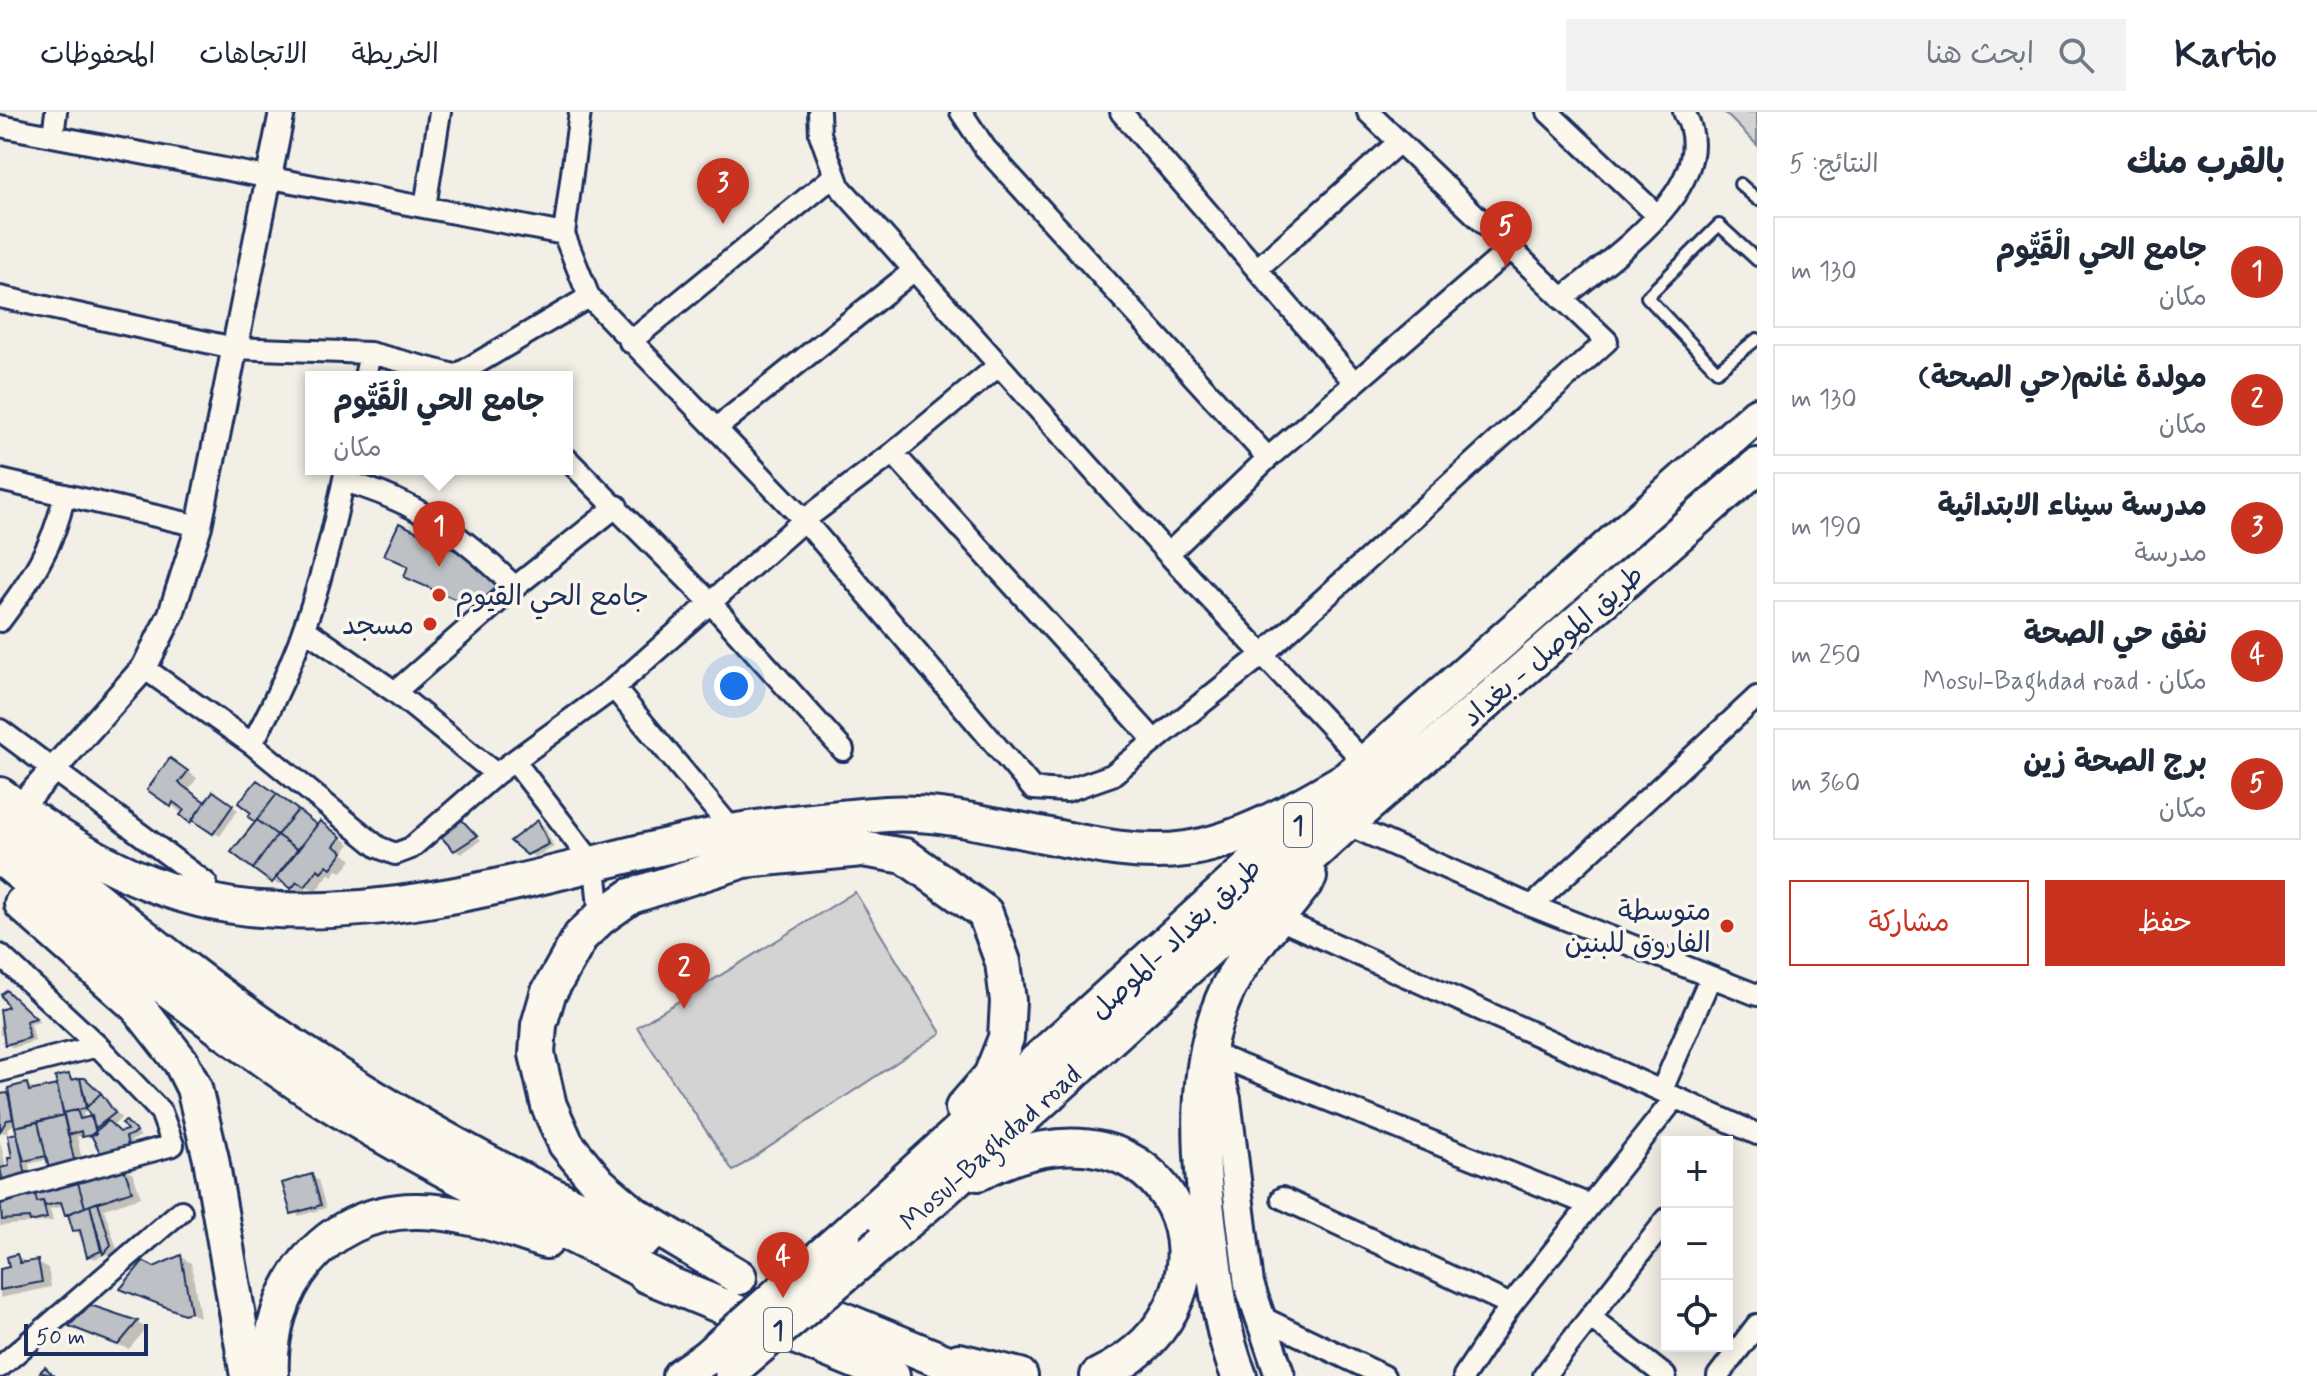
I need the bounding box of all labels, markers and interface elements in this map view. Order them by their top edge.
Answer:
search box [1566,19,2126,91]
text: Kartio [2174,31,2277,80]
icon: search [2054,33,2098,77]
text: ابحث هنا [1926,35,2034,74]
text: المحفوظات [40,37,155,74]
text: الاتجاهات [199,37,307,74]
text: الخريطة [351,37,439,74]
text: بالقرب منك [2127,141,2285,186]
text: النتائج: 5 [1789,148,1879,182]
pin: 3 [697,158,749,224]
pin: 5 [1480,201,1532,267]
text: جامع الحي الْقَيُّوم [1996,231,2207,270]
text: 130 m [1791,255,1857,289]
text: 1 [2251,255,2263,289]
text: مكان [2159,281,2207,315]
text: مولدة غانم(حي الصحة) [1918,359,2207,398]
popup [305,371,573,475]
text: جامع الحي الْقَيُّوم [333,382,545,421]
text: 130 m [1791,383,1857,417]
text: 2 [2251,383,2263,417]
text: مكان [2159,409,2207,443]
text: مكان [333,432,382,466]
text: مدرسة سيناء الابتدائية [1938,487,2207,526]
pin: 1 [413,501,465,567]
text: 190 m [1791,511,1861,545]
text: 3 [2251,511,2263,545]
text: مدرسة [2135,537,2207,571]
street label: طريق الموصل - بغداد [1455,558,1653,736]
place label: جامع الحي القيوم [455,579,649,620]
marker: جامع الحي القيوم [430,586,448,604]
place label: مسجد [342,608,414,645]
marker: مسجد [421,615,439,633]
text: نفق حي الصحة [2023,615,2207,654]
text: 250 m [1791,639,1861,673]
text: 4 [2249,639,2265,673]
text: مكان · Mosul-Baghdad road [1923,665,2207,699]
your location [714,666,754,706]
text: برج الصحة زين [2023,743,2207,782]
text: 360 m [1791,767,1861,801]
text: 5 [2249,767,2265,801]
text: مكان [2159,793,2207,827]
road number: 1 [1284,803,1312,847]
street label: طريق بغداد -الموصل [1083,850,1271,1029]
button: مشاركة [1789,880,2029,966]
button: حفظ [2045,880,2285,966]
place label: متوسطة الفاروق للبنين [1564,894,1711,963]
marker: متوسطة الفاروق للبنين [1718,917,1736,935]
pin: 2 [658,943,710,1009]
street label: Mosul-Baghdad road [893,1057,1092,1243]
map controls [1661,1136,1733,1352]
button: + [1661,1136,1733,1208]
button: − [1661,1208,1733,1280]
pin: 4 [757,1232,809,1298]
button: locate [1661,1280,1733,1352]
road number: 1 [764,1308,792,1352]
scale bar [24,1320,148,1356]
text: 50 m [36,1324,85,1352]

